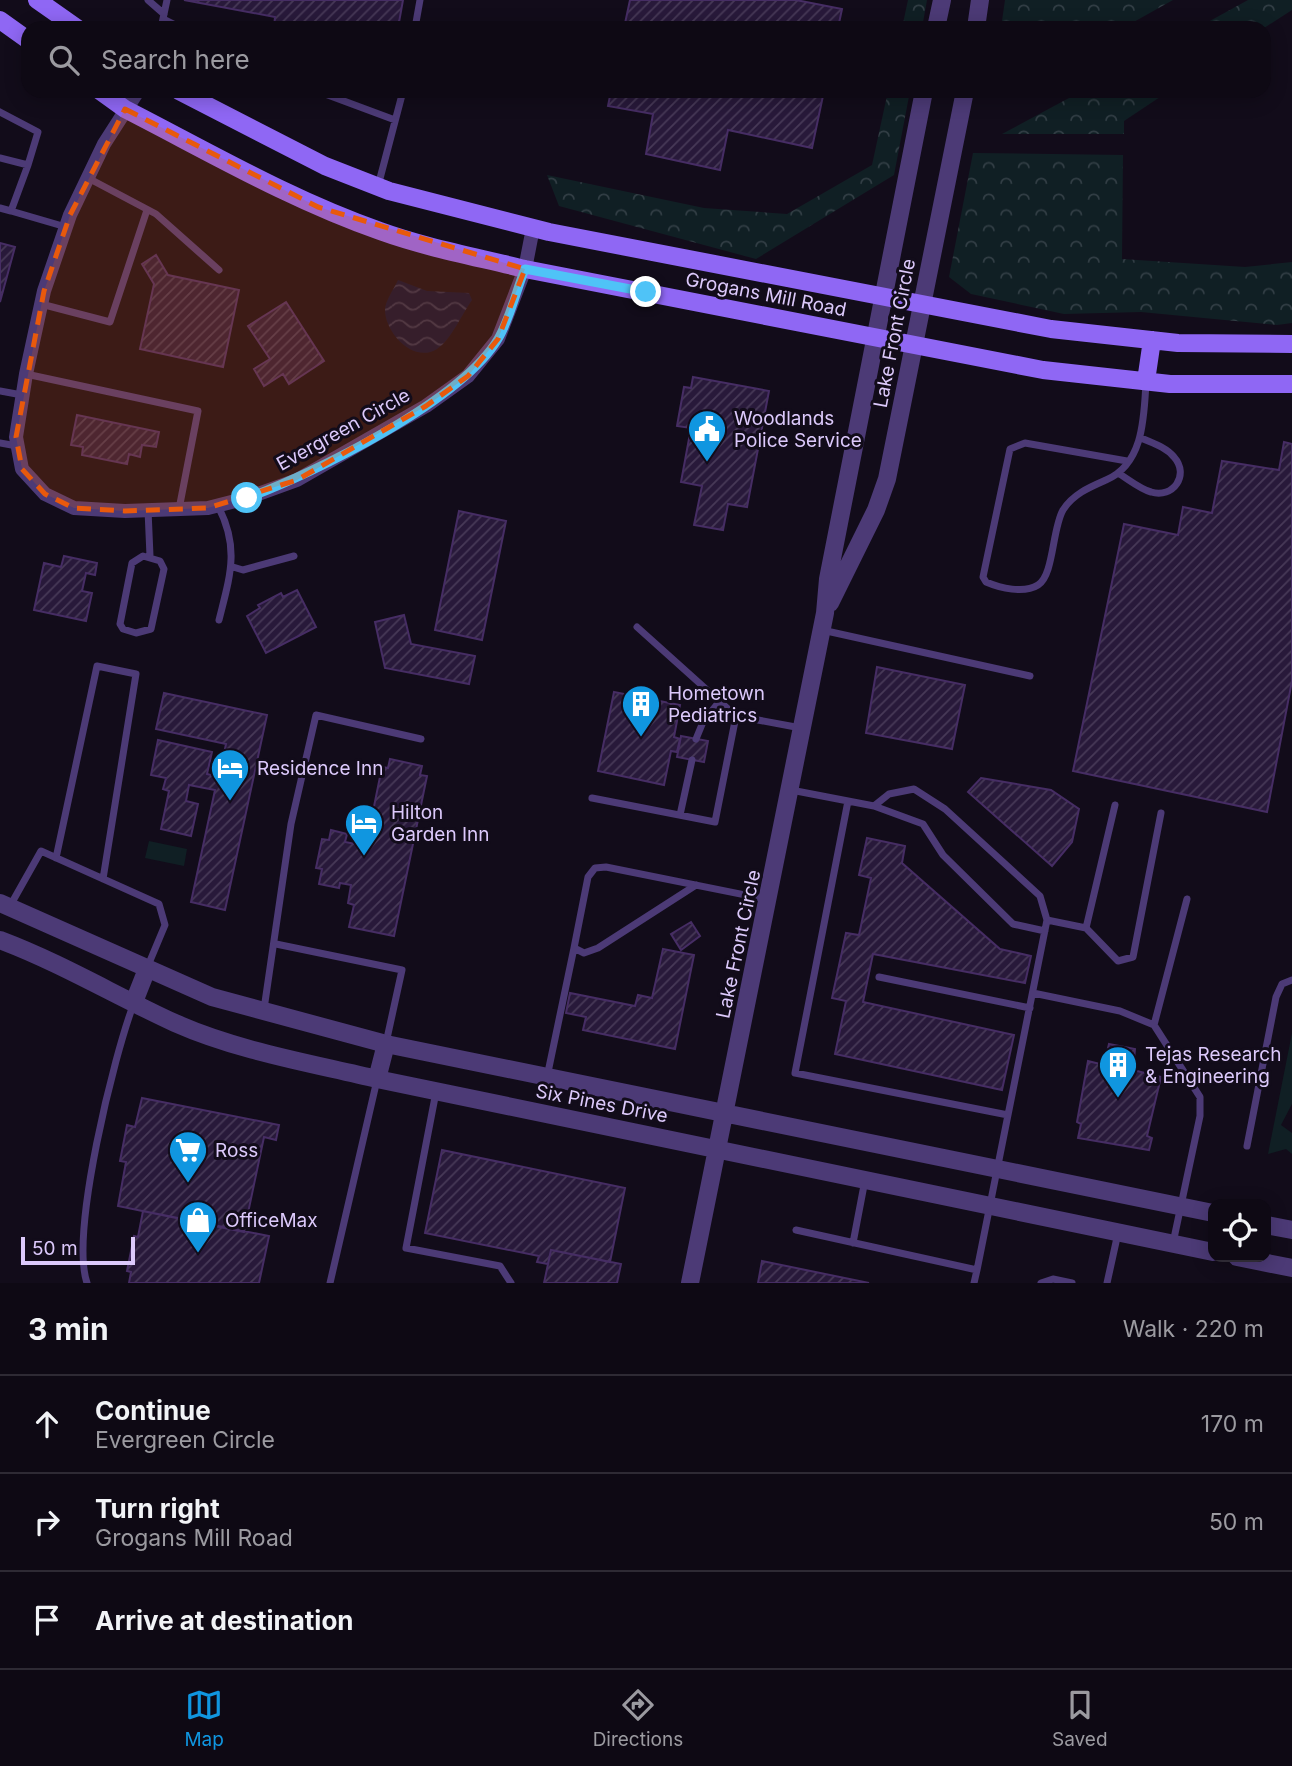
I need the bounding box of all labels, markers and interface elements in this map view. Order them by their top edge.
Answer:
search box [21,21,1271,98]
icon: search [45,41,83,79]
text: Search here [101,44,250,75]
street label: Lake Front Circle [869,257,920,410]
street label: Grogans Mill Road [683,268,848,321]
route end [630,276,661,307]
street label: Evergreen Circle [273,383,414,476]
place label: Woodlands Police Service [734,407,862,452]
public building icon: Woodlands Police Service [686,408,728,463]
route start [231,482,262,513]
place label: Hometown Pediatrics [668,682,765,727]
building icon: Hometown Pediatrics [620,683,662,738]
hotel icon: Residence Inn [209,747,251,802]
place label: Residence Inn [257,757,383,780]
place label: Hilton Garden Inn [391,801,490,846]
hotel icon: Hilton Garden Inn [343,802,385,857]
street label: Lake Front Circle [712,868,765,1021]
place label: Tejas Research & Engineering [1145,1043,1281,1088]
building icon: Tejas Research & Engineering [1097,1044,1139,1099]
street label: Six Pines Drive [534,1079,670,1128]
supermarket icon: Ross [167,1129,209,1184]
place label: Ross [215,1139,258,1162]
shop icon: OfficeMax [177,1199,219,1254]
map controls [1208,1199,1271,1262]
button: locate [1208,1199,1271,1262]
place label: OfficeMax [225,1209,318,1232]
scale bar [21,1234,135,1266]
text: 50 m [32,1237,78,1260]
text: 3 min [28,1311,109,1347]
text: Walk · 220 m [1123,1315,1264,1343]
text: Continue [95,1395,211,1426]
icon: ahead [28,1405,66,1443]
text: 170 m [1201,1410,1264,1438]
text: Evergreen Circle [95,1426,275,1454]
text: Turn right [95,1493,220,1524]
icon: right [28,1503,66,1541]
text: 50 m [1209,1508,1264,1536]
text: Grogans Mill Road [95,1524,293,1552]
icon: arrive [28,1601,66,1639]
text: Arrive at destination [95,1605,354,1636]
tab: Map [184,1686,224,1751]
tab: Directions [593,1686,683,1751]
tab: Saved [1052,1686,1108,1751]

